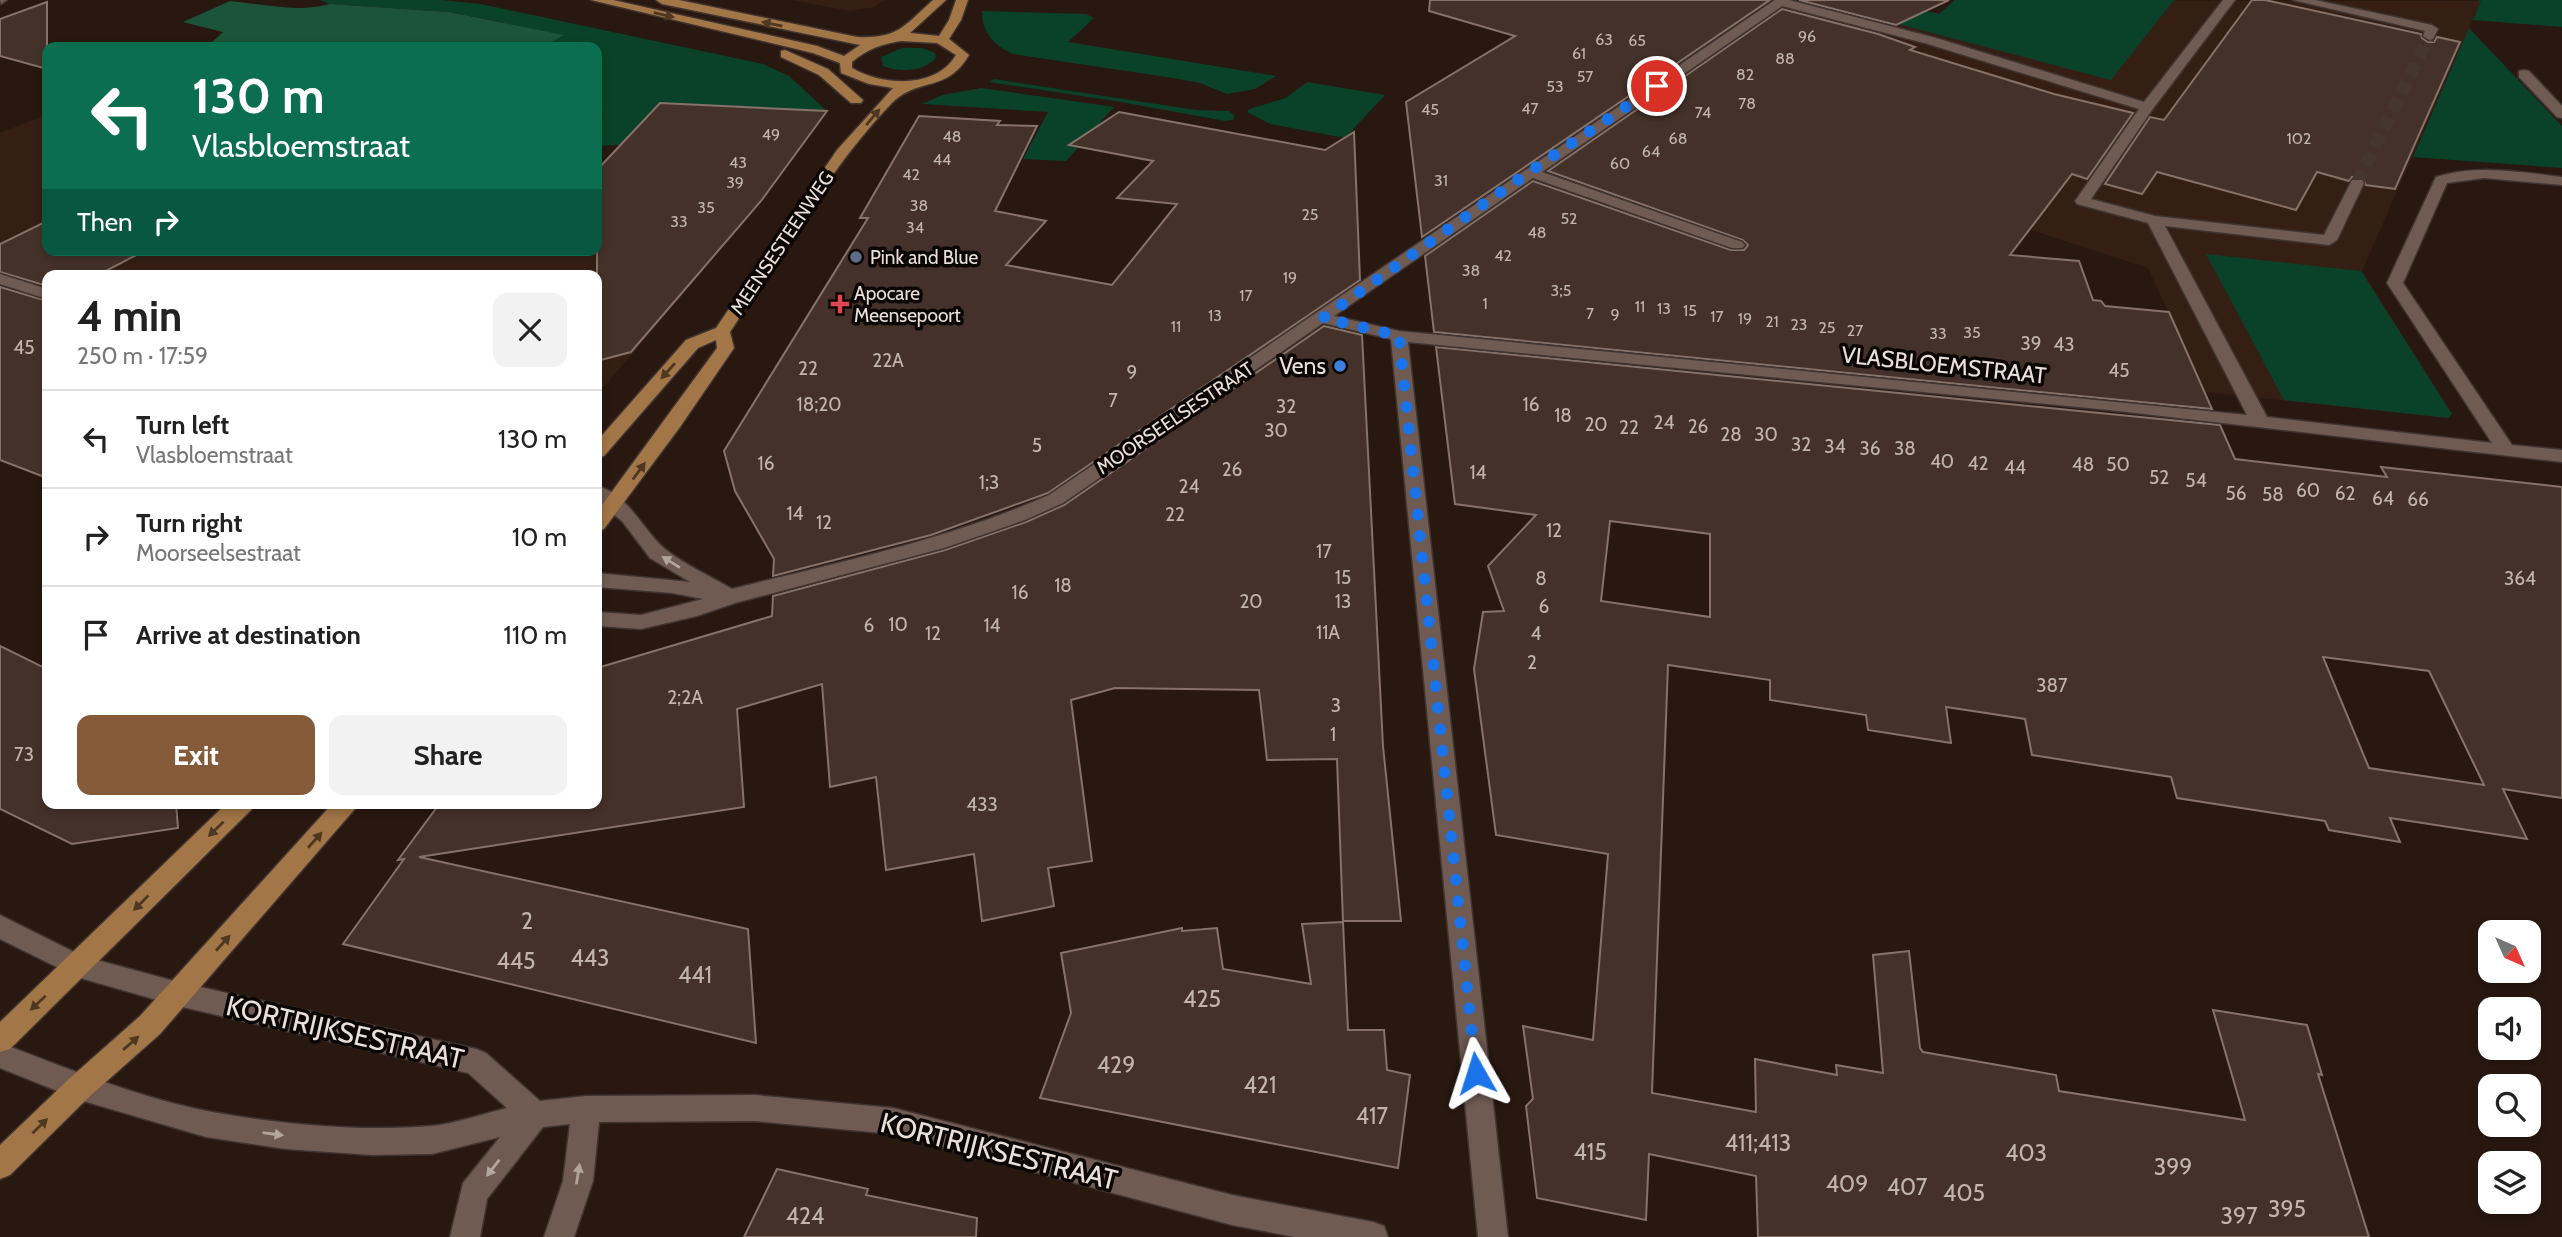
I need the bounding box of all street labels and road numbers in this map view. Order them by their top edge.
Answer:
street label: MEENSESTEENWEG [725,167,839,319]
street label: VLASBLOEMSTRAAT [1840,340,2048,390]
street label: MOORSEELSESTRAAT [1092,357,1258,479]
street label: KORTRIJKSESTRAAT [223,988,467,1076]
street label: KORTRIJKSESTRAAT [877,1105,1121,1197]

